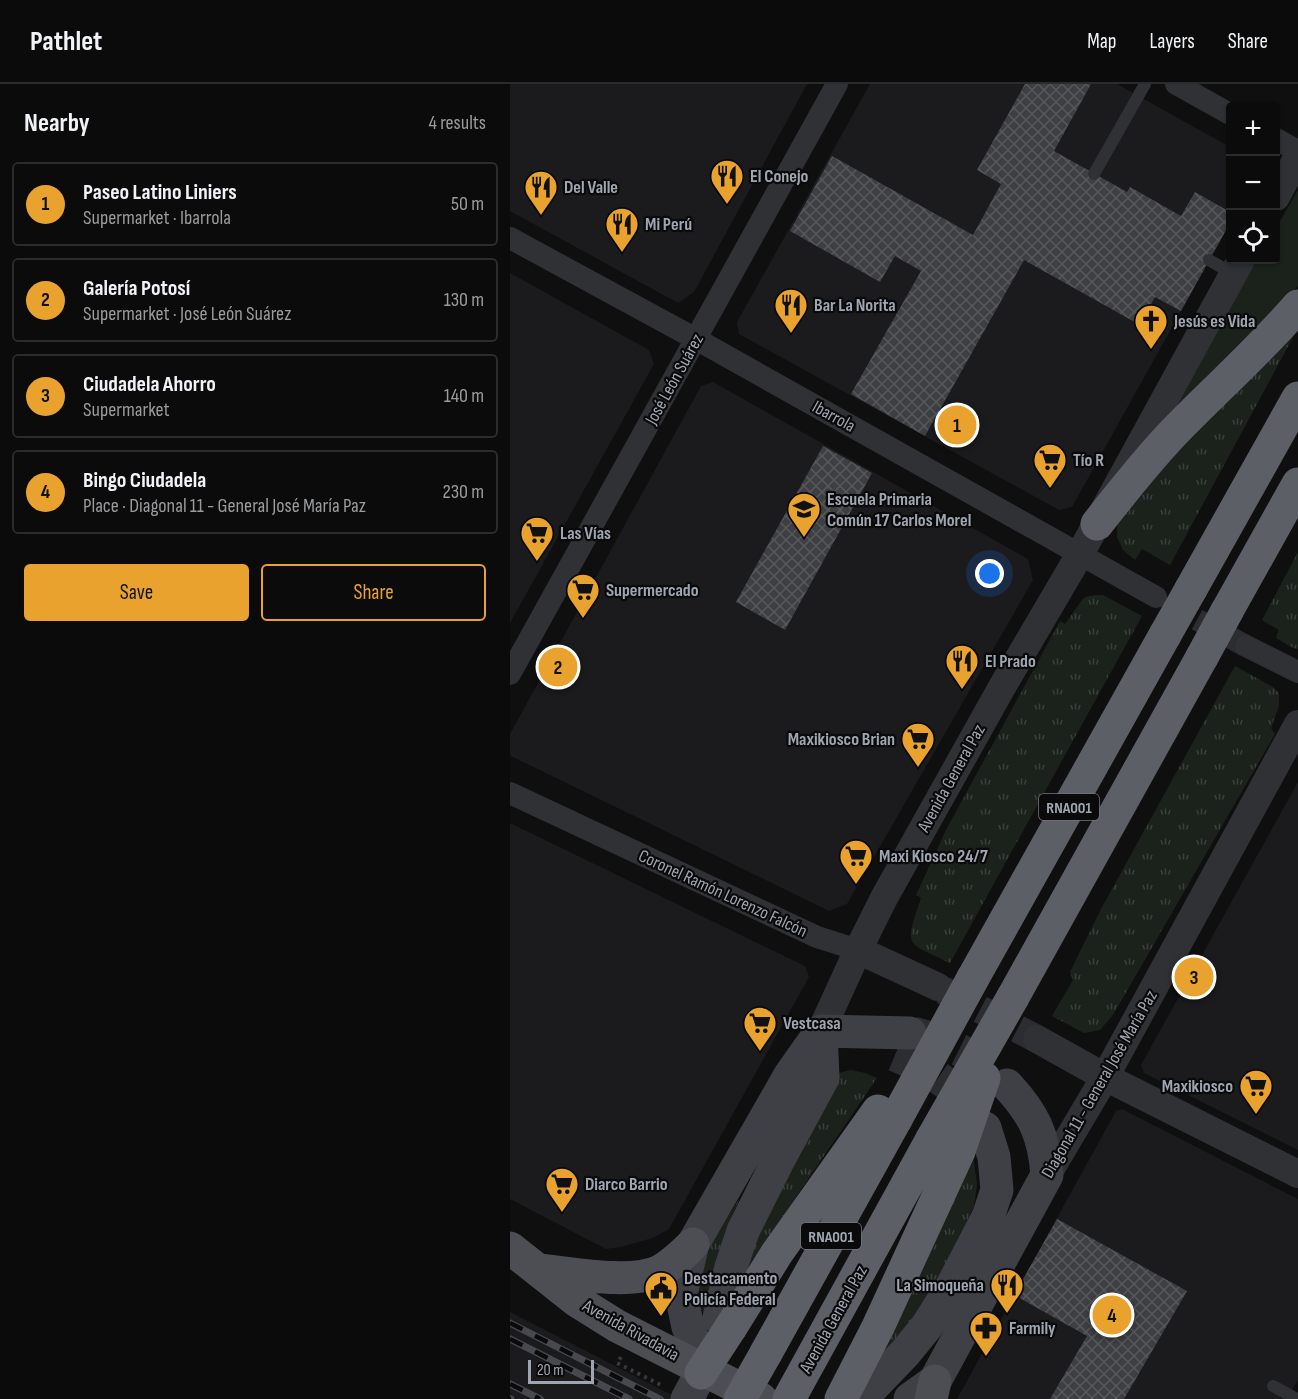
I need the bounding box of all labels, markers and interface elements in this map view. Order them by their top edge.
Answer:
text: Pathlet [30,25,102,58]
text: Map [1087,29,1116,54]
text: Layers [1149,29,1195,54]
text: Share [1228,29,1268,54]
map controls [1226,102,1280,264]
button: + [1226,102,1280,156]
text: Nearby [24,108,90,139]
text: 4 results [429,111,486,135]
button: − [1226,156,1280,210]
restaurant icon: El Conejo [709,158,745,205]
place label: El Conejo [750,166,809,187]
restaurant icon: Del Valle [523,169,559,216]
place label: Del Valle [564,177,618,198]
text: Paseo Latino Liniers [83,179,237,206]
text: 1 [42,192,49,216]
text: 50 m [451,192,484,216]
text: Supermarket · Ibarrola [83,206,231,230]
restaurant icon: Mi Perú [604,206,640,253]
button: locate [1226,210,1280,264]
place label: Mi Perú [645,214,692,235]
text: Galería Potosí [83,275,190,302]
restaurant icon: Bar La Norita [773,287,809,334]
text: 2 [41,288,50,312]
text: 130 m [444,288,484,312]
place label: Bar La Norita [814,295,896,316]
text: Supermarket · José León Suárez [83,302,291,326]
church icon: Jesús es Vida [1133,303,1169,350]
place label: Jesús es Vida [1173,311,1255,332]
street label: José León Suárez [640,330,708,429]
text: Ciudadela Ahorro [83,371,216,398]
text: 3 [41,384,50,408]
text: 140 m [444,384,484,408]
street label: Ibarrola [809,396,859,437]
text: Supermarket [83,398,170,422]
pin: 1 [938,402,976,448]
supermarket icon: Tío R [1032,442,1068,489]
place label: Tío R [1073,450,1104,471]
text: Bingo Ciudadela [83,467,206,494]
text: 4 [41,480,50,504]
text: 230 m [442,480,484,504]
place label: Escuela Primaria Común 17 Carlos Morel [827,489,971,531]
school or university icon: Escuela Primaria Común 17 Carlos Morel [786,491,822,538]
text: Place · Diagonal 11 - General José María Paz [83,494,366,518]
supermarket icon: Las Vías [519,515,555,562]
place label: Las Vías [560,523,611,544]
your location [975,559,1004,588]
button: Save [24,564,249,621]
button: Share [261,564,486,621]
supermarket icon: Supermercado [565,572,601,619]
place label: Supermercado [606,580,699,601]
restaurant icon: El Prado [944,643,980,690]
pin: 2 [538,644,578,690]
place label: El Prado [985,651,1036,672]
street label: Avenida General Paz [913,720,990,837]
supermarket icon: Maxikiosco Brian [900,721,936,768]
place label: Maxikiosco Brian [788,729,895,750]
road number: RNA001 [1039,794,1099,820]
supermarket icon: Maxi Kiosco 24/7 [838,838,874,885]
street label: Coronel Ramón Lorenzo Falcón [635,845,810,942]
place label: Maxi Kiosco 24/7 [879,846,988,867]
pin: 3 [1174,954,1214,1000]
street label: Diagonal 11 - General José María Paz [1037,986,1162,1182]
supermarket icon: Vestcasa [742,1005,778,1052]
place label: Vestcasa [783,1013,841,1034]
supermarket icon: Maxikiosco [1238,1068,1274,1115]
place label: Maxikiosco [1162,1076,1233,1097]
supermarket icon: Diarco Barrio [544,1166,580,1213]
place label: Diarco Barrio [585,1174,668,1195]
road number: RNA001 [801,1223,861,1249]
street label: Avenida General Paz [795,1261,872,1378]
restaurant icon: La Simoqueña [989,1267,1025,1314]
place label: Destacamento Policía Federal [684,1268,778,1310]
public building icon: Destacamento Policía Federal [643,1270,679,1317]
place label: La Simoqueña [896,1275,984,1296]
pin: 4 [1092,1292,1132,1338]
street label: Avenida Rivadavia [578,1295,683,1366]
pharmacy icon: Farmily [968,1310,1004,1357]
place label: Farmily [1009,1318,1056,1339]
scale bar [528,1357,594,1384]
text: 20 m [537,1361,564,1380]

